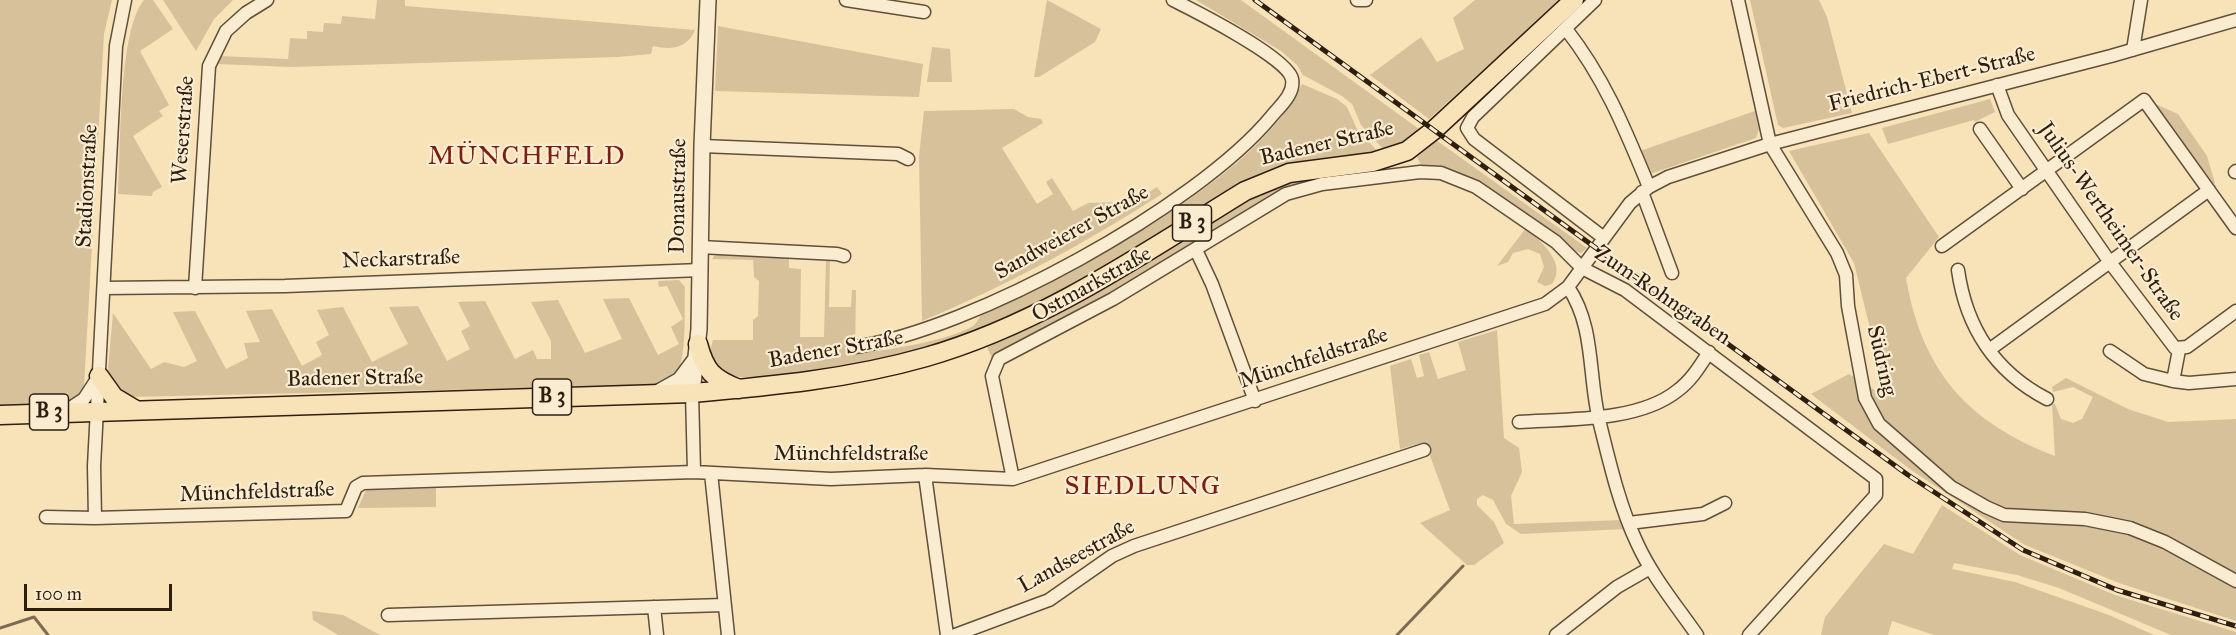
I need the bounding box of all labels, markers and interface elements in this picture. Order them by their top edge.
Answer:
street label: Friedrich-Ebert-Straße [1826,42,2038,118]
street label: Weserstraße [167,75,201,185]
street label: Badener Straße [1257,116,1397,172]
street label: Julius-Wertheimer-Straße [2031,117,2189,327]
street label: Stadionstraße [72,124,104,248]
street label: Donaustraße [665,138,693,254]
district label: MÜNCHFELD [428,142,626,174]
street label: Sandweierer Straße [990,180,1154,286]
road number: B 3 [1172,205,1212,241]
street label: Ostmarkstraße [1028,241,1156,329]
street label: Zum Rohngraben [1589,241,1735,351]
street label: Neckarstraße [341,245,461,275]
street label: Münchfeldstraße [1236,323,1392,395]
street label: Südring [1860,323,1902,399]
street label: Badener Straße [766,325,906,375]
street label: Badener Straße [286,365,424,393]
road number: B 3 [532,379,572,415]
road number: B 3 [29,394,68,430]
street label: Münchfeldstraße [774,442,928,468]
district label: SIEDLUNG [1065,472,1221,504]
street label: Münchfeldstraße [179,477,335,509]
street label: Landseestraße [1014,514,1140,600]
scale bar [27,572,176,610]
text: 100 m [35,583,82,605]

